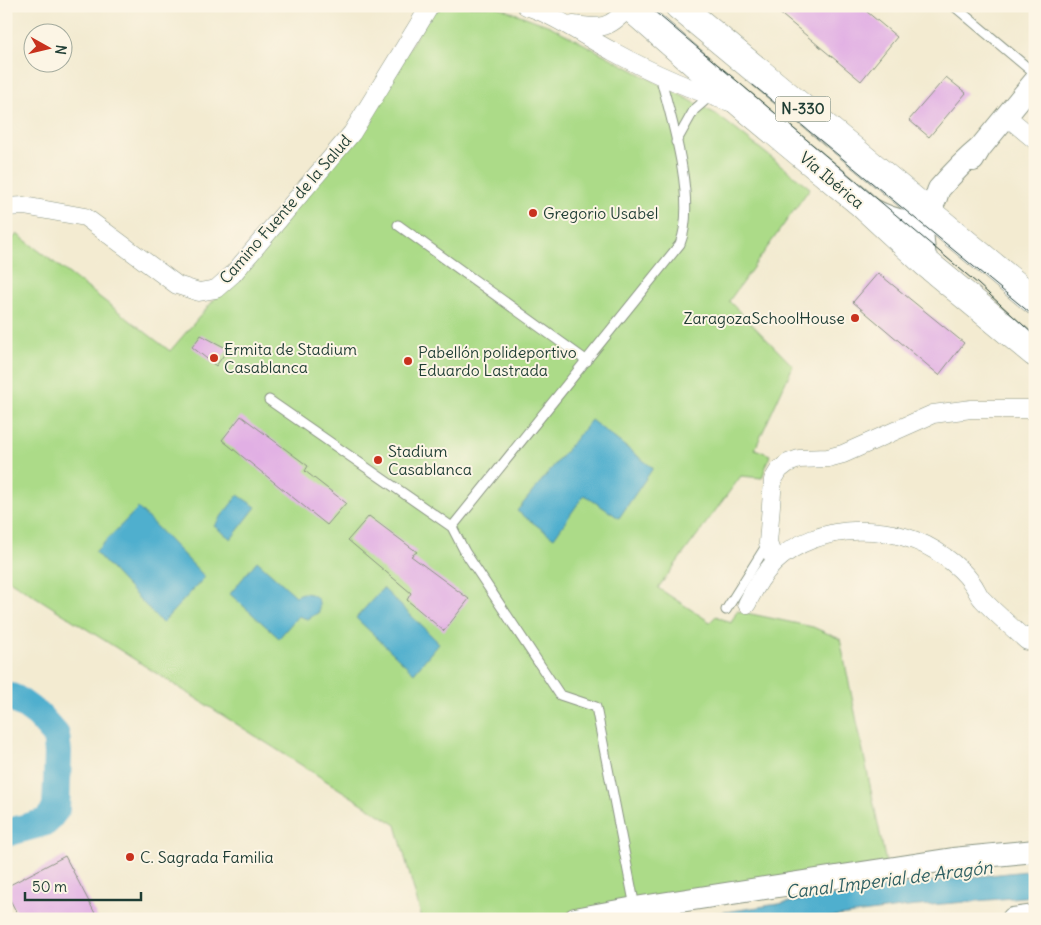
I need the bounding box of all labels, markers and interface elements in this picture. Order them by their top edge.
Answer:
north arrow [22,22,72,72]
text: N [51,44,70,56]
road number: N-330 [776,96,830,122]
street label: Camino Fuente de la Salud [215,130,355,288]
street label: Vía Ibérica [796,147,868,213]
place label: Gregorio Usabel [543,203,658,223]
marker: Gregorio Usabel [527,207,539,219]
place label: ZaragozaSchoolHouse [684,308,845,328]
marker: ZaragozaSchoolHouse [849,312,861,324]
place label: Ermita de Stadium Casablanca [224,339,357,377]
place label: Pabellón polideportivo Eduardo Lastrada [418,342,577,380]
marker: Ermita de Stadium Casablanca [208,352,220,364]
marker: Pabellón polideportivo Eduardo Lastrada [402,355,414,367]
place label: Stadium Casablanca [388,441,472,479]
marker: Stadium Casablanca [372,454,384,466]
place label: C. Sagrada Familia [140,847,274,867]
marker: C. Sagrada Familia [124,851,136,863]
water label: Canal Imperial de Aragón [784,855,994,904]
scale bar [25,870,141,902]
text: 50 m [32,877,67,896]

